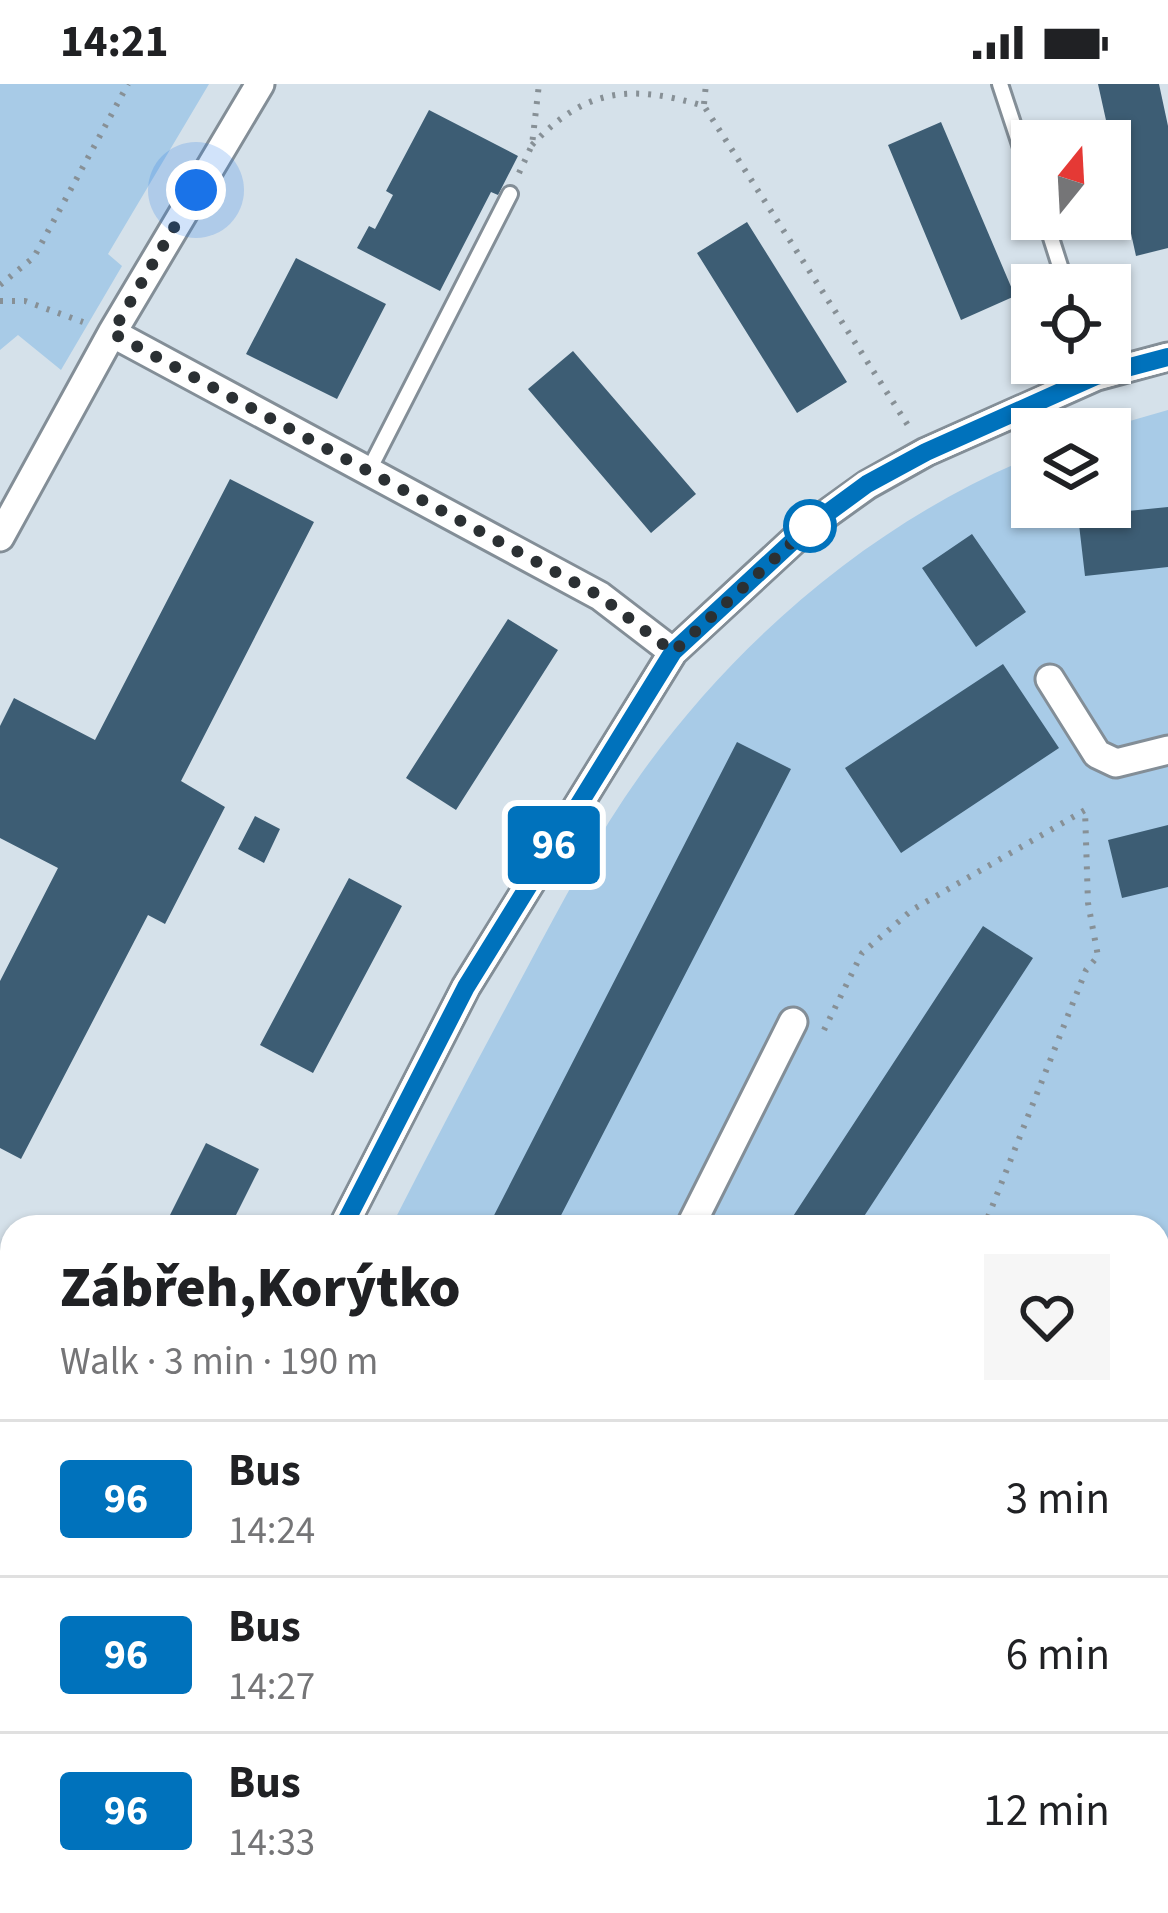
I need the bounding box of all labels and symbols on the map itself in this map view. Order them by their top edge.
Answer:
north arrow [1011,120,1131,240]
your location [166,160,226,220]
unlabelled marker [785,501,835,551]
line badge: 96 [500,806,608,884]

